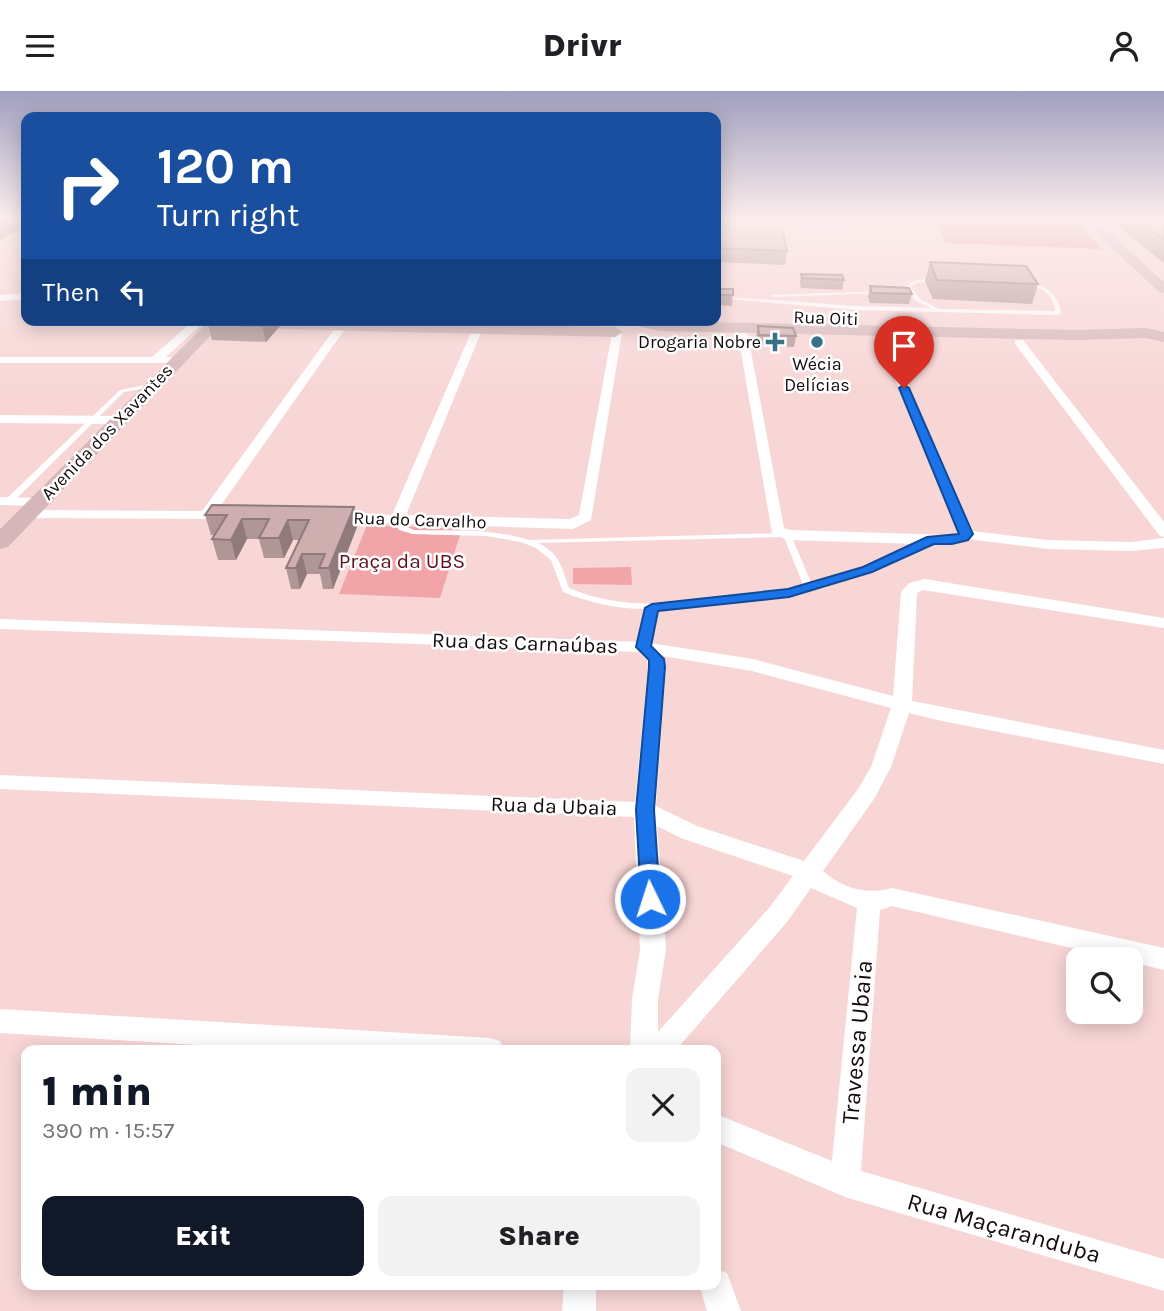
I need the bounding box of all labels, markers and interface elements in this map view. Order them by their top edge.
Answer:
icon: menu [21,27,59,65]
text: Drivr [543,27,621,64]
icon: person [1105,27,1143,65]
text: 120 m [157,138,294,195]
icon: right [42,140,133,231]
text: Turn right [157,197,299,234]
icon: left [114,273,152,311]
text: Then [42,277,100,308]
street label: Rua Oiti [793,306,859,330]
pin [874,316,934,388]
icon: arrive [885,327,923,365]
place label: Drogaria Nobre [638,331,761,353]
marker: Drogaria Nobre [767,334,783,350]
marker: Wécia Delícias [809,334,825,350]
place label: Wécia Delícias [784,353,850,396]
street label: Avenida dos Xavantes [36,360,178,504]
street label: Rua do Carvalho [353,507,487,533]
park label: Praça da UBS [339,549,465,573]
street label: Rua das Carnaúbas [432,628,618,658]
street label: Rua da Ubaia [490,792,618,820]
position arrow [613,862,687,936]
map controls [1066,947,1143,1024]
button: search [1066,947,1143,1024]
street label: Travessa Ubaia [836,959,878,1125]
text: 1 min [42,1066,152,1116]
button: close [626,1068,700,1142]
text: 390 m · 15:57 [42,1117,174,1144]
street label: Rua Maçaranduba [904,1187,1104,1269]
button: Exit [42,1196,364,1276]
button: Share [378,1196,700,1276]

